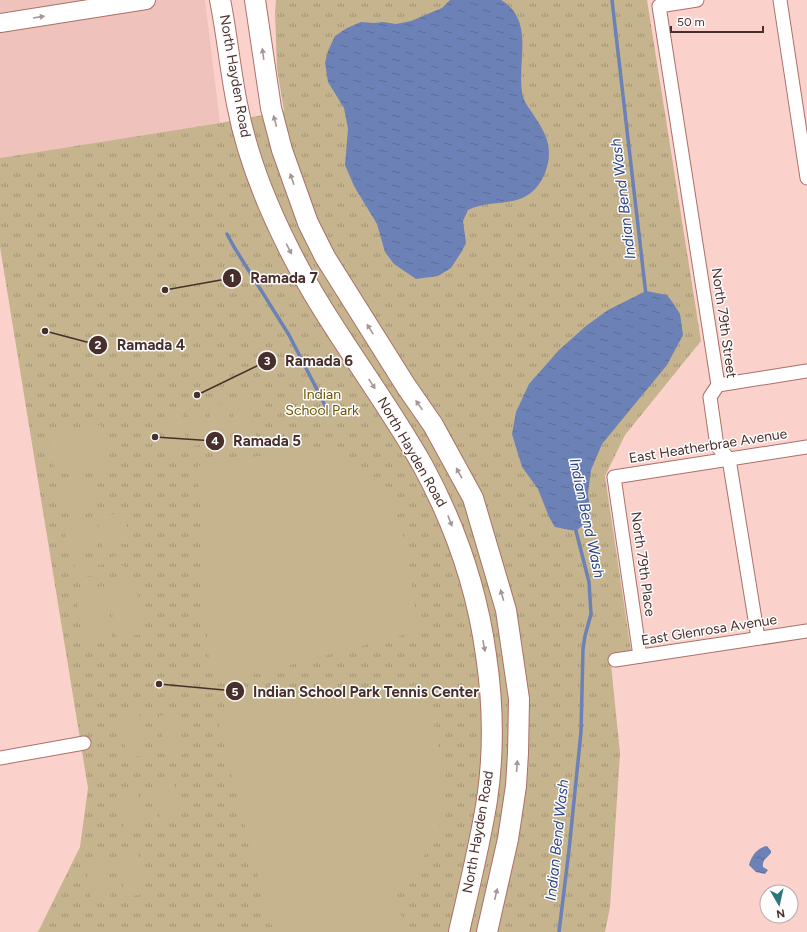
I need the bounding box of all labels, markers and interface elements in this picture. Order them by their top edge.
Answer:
scale bar [671,8,763,34]
street label: North Hayden Road [216,13,254,139]
one-way arrow [32,14,45,20]
text: 50 m [677,15,705,29]
one-way arrow [260,48,266,60]
one-way arrow [271,115,277,128]
water label: Indian Bend Wash [607,137,639,261]
one-way arrow [289,173,295,185]
one-way arrow [286,243,293,255]
callout: Ramada 7 [222,265,326,292]
street label: North 79th Street [708,267,740,379]
text: Ramada 7 [250,269,318,287]
text: 1 [229,271,235,285]
one-way arrow [367,323,374,335]
callout: Ramada 4 [88,332,193,359]
text: Ramada 4 [117,336,186,354]
text: 2 [95,338,102,352]
callout: Ramada 6 [257,348,361,375]
text: Ramada 6 [285,352,353,370]
text: 3 [264,354,271,368]
one-way arrow [368,379,376,389]
park label: Indian School Park [285,386,359,419]
street label: North Hayden Road [374,394,450,510]
one-way arrow [415,400,423,411]
street label: East Heatherbrae Avenue [628,425,789,467]
callout: Ramada 5 [205,427,309,454]
text: Ramada 5 [233,432,301,450]
text: 4 [211,434,219,448]
water label: Indian Bend Wash [566,457,608,579]
one-way arrow [456,467,463,479]
street label: North 79th Place [627,510,659,618]
one-way arrow [447,515,453,527]
one-way arrow [499,589,505,601]
street label: East Glenrosa Avenue [640,611,778,649]
one-way arrow [482,640,488,652]
callout: Indian School Park Tennis Center [225,678,487,705]
text: Indian School Park Tennis Center [253,683,479,701]
text: 5 [232,685,239,699]
one-way arrow [514,759,520,772]
street label: North Hayden Road [459,769,497,895]
water label: Indian Bend Wash [542,778,572,902]
north arrow [759,884,799,924]
one-way arrow [493,888,499,900]
text: N [775,906,786,920]

